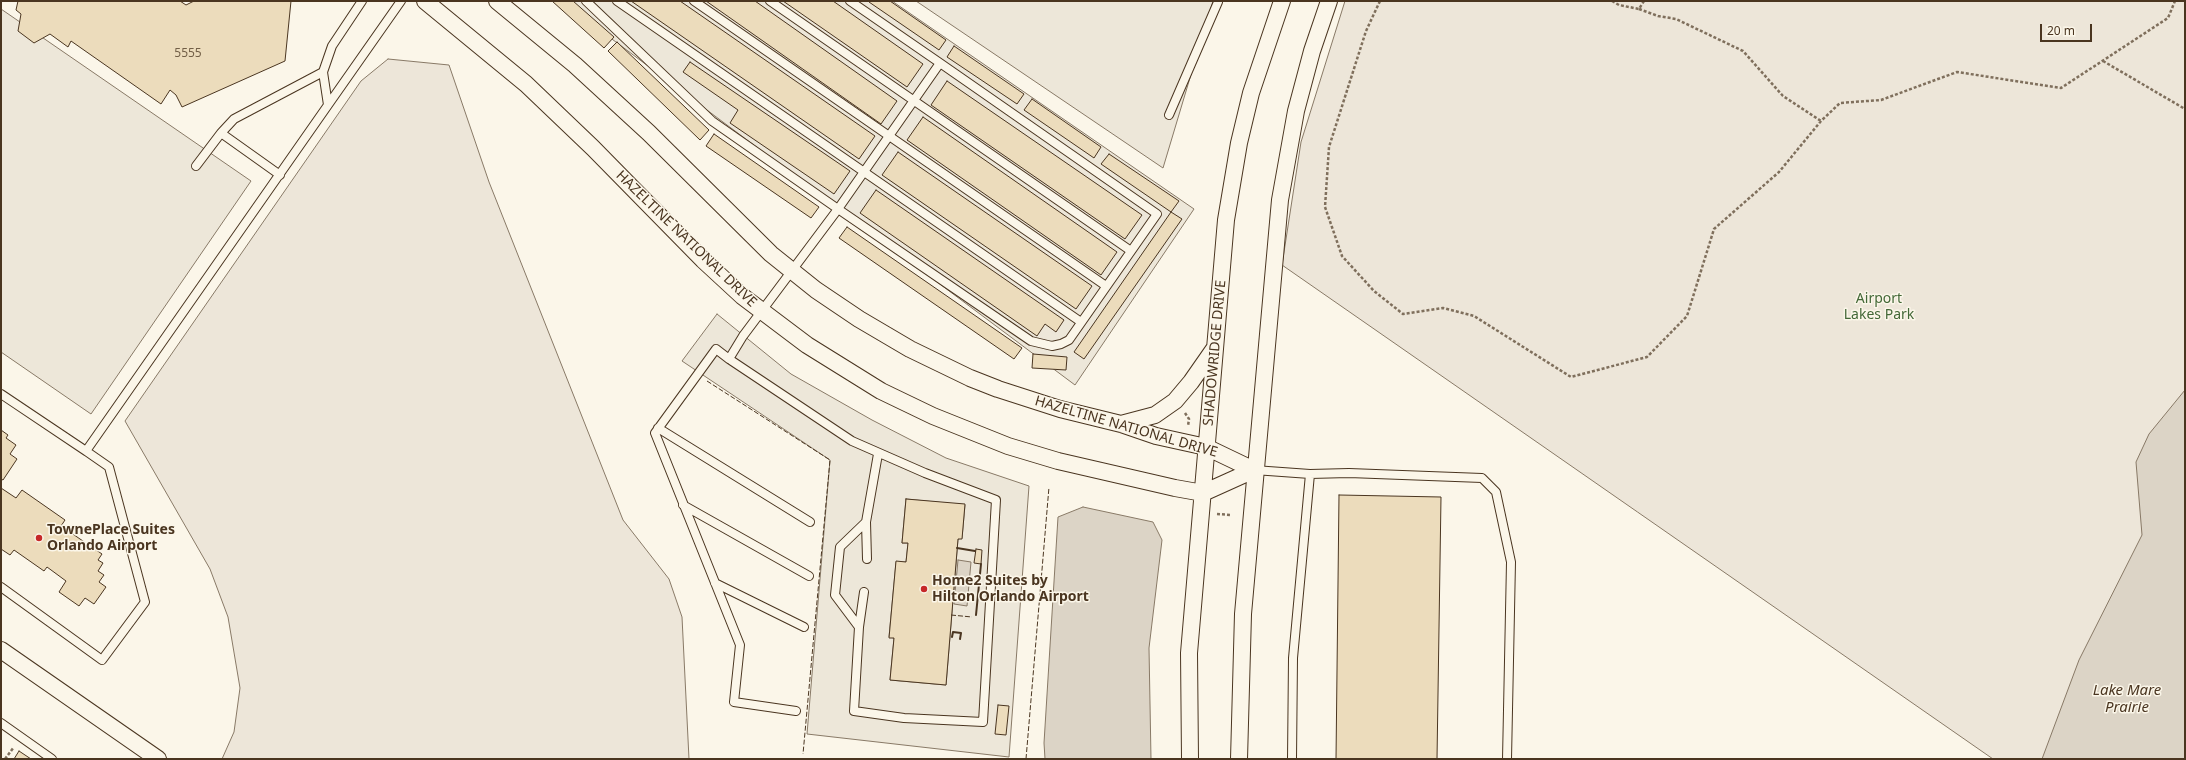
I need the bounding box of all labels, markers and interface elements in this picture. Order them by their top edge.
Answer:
scale bar [2042,16,2094,42]
text: 20 m [2047,22,2075,39]
house number: 5555 [174,47,202,61]
street label: HAZELTINE NATIONAL DRIVE [612,167,760,311]
street label: SHADOWRIDGE DRIVE [1200,279,1230,427]
park label: Airport Lakes Park [1844,291,1914,324]
street label: HAZELTINE NATIONAL DRIVE [1033,393,1219,461]
place label: TownePlace Suites Orlando Airport [47,522,175,554]
marker: TownePlace Suites Orlando Airport [34,533,44,543]
place label: Home2 Suites by Hilton Orlando Airport [932,573,1089,606]
marker: Home2 Suites by Hilton Orlando Airport [919,584,929,594]
water label: Lake Mare Prairie [2093,682,2161,717]

